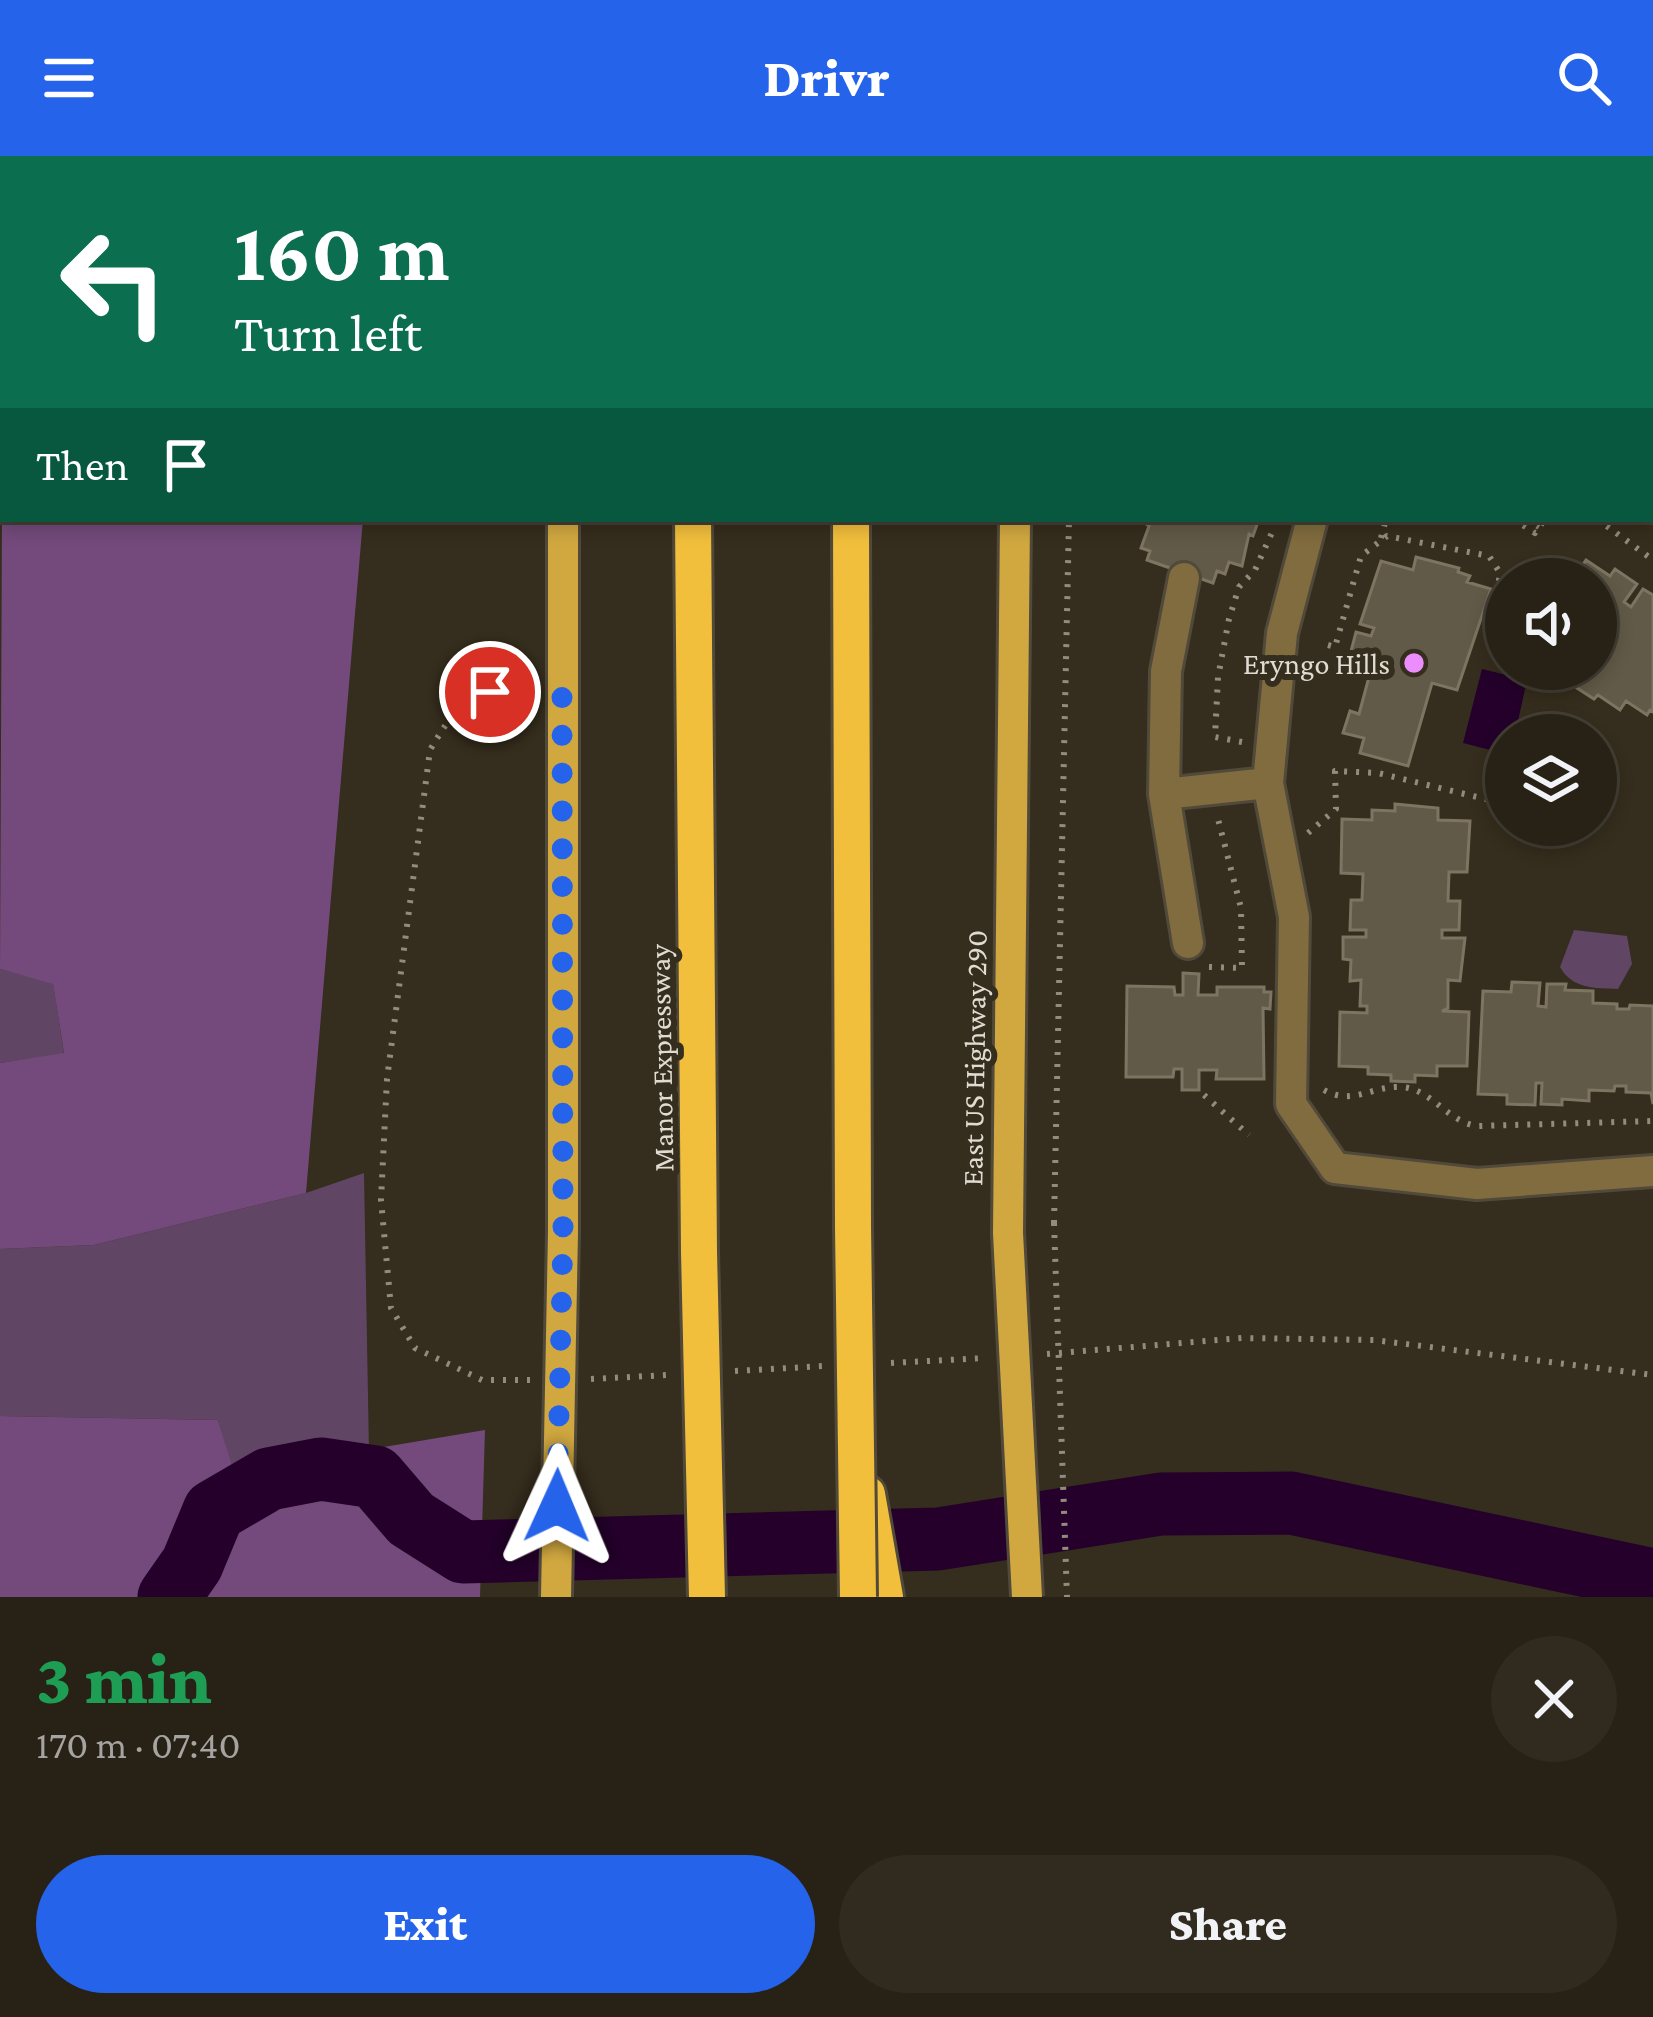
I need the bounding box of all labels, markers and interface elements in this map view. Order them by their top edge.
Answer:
icon: menu [36,45,102,111]
icon: search [1551,45,1617,111]
text: Drivr [763,48,890,108]
icon: left [36,204,192,360]
text: 160 m [234,205,450,298]
text: Turn left [234,303,422,363]
icon: arrive [153,432,219,498]
text: Then [36,440,129,490]
map controls [1485,558,1617,846]
button: sound [1485,558,1617,690]
pin [439,641,541,743]
place label: Eryngo Hills [1243,647,1390,681]
marker: Eryngo Hills [1401,650,1427,676]
icon: arrive [457,659,523,725]
button: layers [1485,714,1617,846]
street label: East US Highway 290 [955,930,994,1186]
street label: Manor Expressway [643,944,680,1172]
position arrow [494,1443,620,1569]
button: close [1491,1636,1617,1762]
text: 3 min [36,1638,212,1718]
text: 170 m · 07:40 [36,1723,240,1766]
button: Exit [36,1855,815,1993]
button: Share [839,1855,1617,1993]

